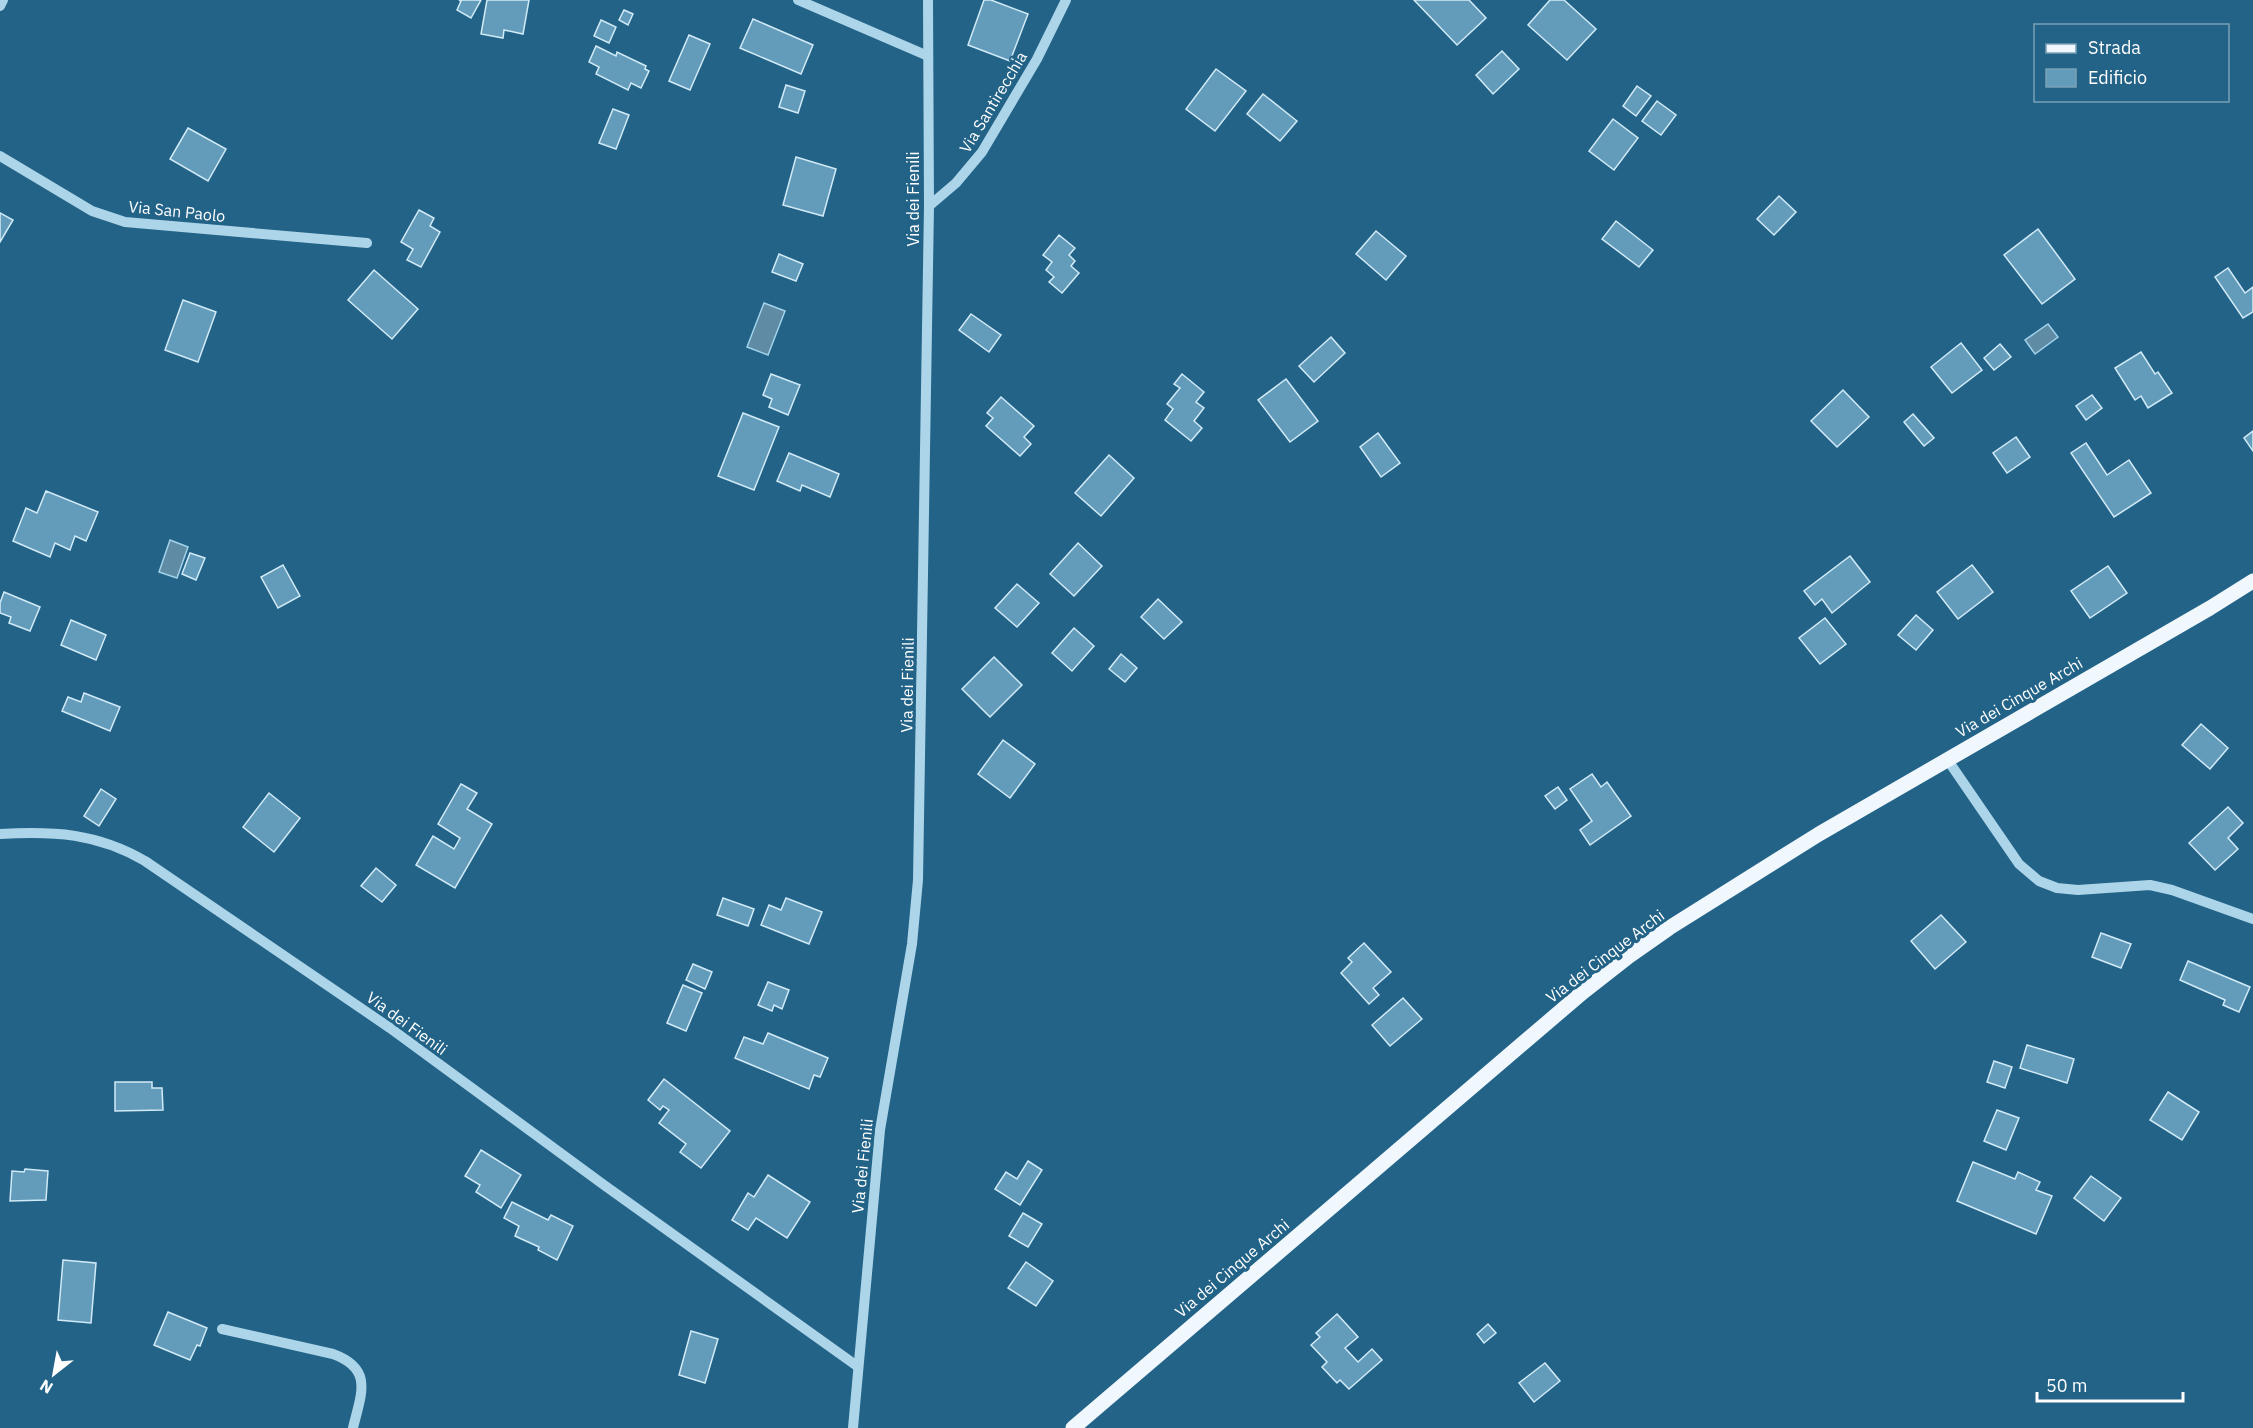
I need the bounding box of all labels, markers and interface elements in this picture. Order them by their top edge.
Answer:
legend [2034,24,2229,102]
text: Strada [2088,36,2141,59]
street label: Via Santirecchia [955,47,1031,156]
text: Edificio [2088,66,2147,89]
street label: Via dei Fienili [903,151,923,247]
street label: Via San Paolo [128,196,226,226]
street label: Via dei Fienili [896,637,918,733]
street label: Via dei Cinque Archi [1952,653,2086,741]
street label: Via dei Cinque Archi [1542,905,1668,1007]
street label: Via dei Fienili [363,987,451,1059]
street label: Via dei Fienili [847,1118,877,1214]
street label: Via dei Cinque Archi [1171,1214,1293,1322]
north arrow [24,1344,84,1404]
scale bar [2037,1365,2182,1403]
text: 50 m [2046,1374,2088,1397]
text: N [36,1375,56,1398]

